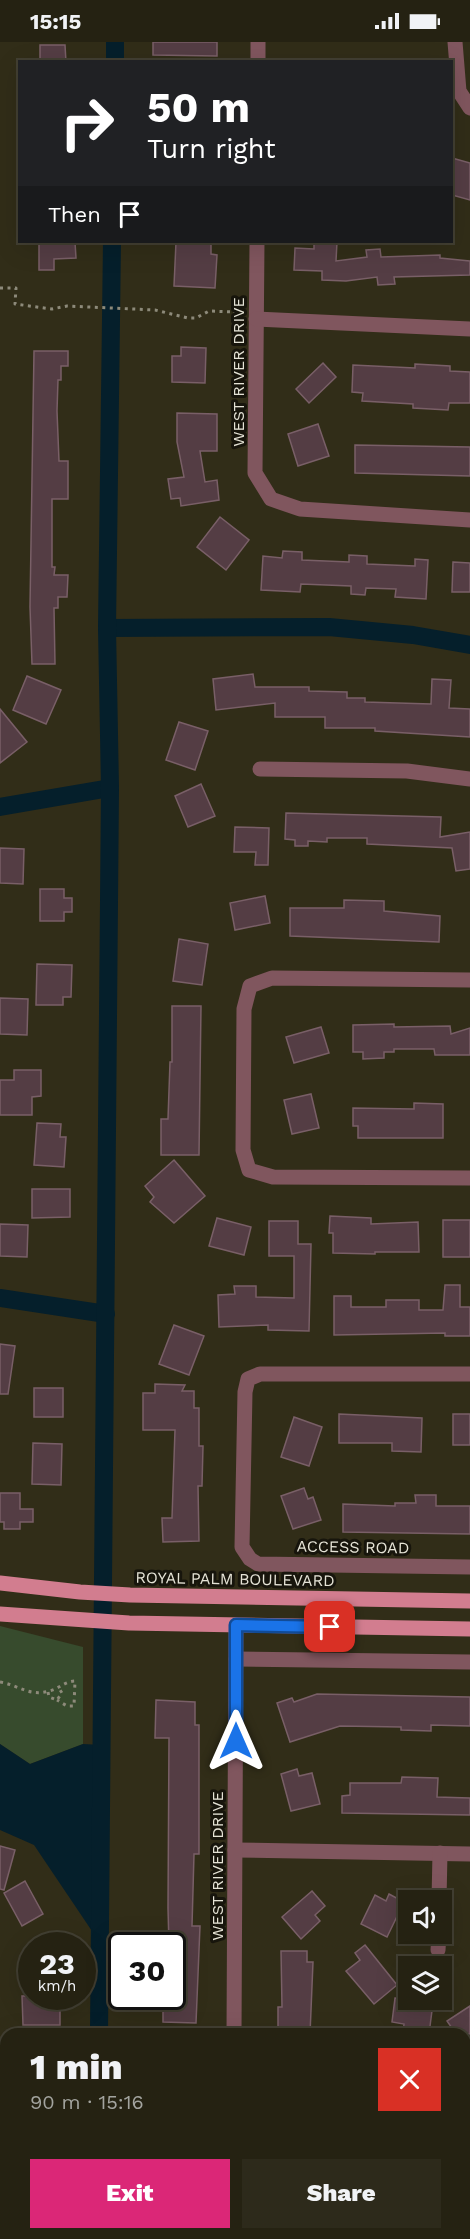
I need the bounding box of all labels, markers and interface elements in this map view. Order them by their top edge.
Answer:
text: 15:15 [30,9,81,34]
text: 50 m [147,83,250,132]
icon: right [48,84,126,162]
text: Turn right [147,133,276,165]
icon: arrive [113,198,146,231]
text: Then [48,202,101,227]
street label: WEST RIVER DRIVE [229,297,248,447]
street label: ACCESS ROAD [297,1537,409,1557]
street label: ROYAL PALM BOULEVARD [135,1568,335,1590]
pin [304,1601,355,1652]
icon: arrive [313,1610,346,1643]
position arrow [204,1709,268,1773]
street label: WEST RIVER DRIVE [208,1791,227,1941]
map controls [398,1890,452,2010]
button: sound [398,1890,452,1944]
speed limit sign: 30 [108,1932,186,2010]
text: 23 [39,1946,75,1981]
button: layers [398,1956,452,2010]
text: km/h [38,1977,76,1995]
text: 1 min [30,2046,123,2088]
button: close [378,2048,441,2111]
text: 90 m · 15:16 [30,2090,144,2114]
button: Exit [30,2159,230,2228]
button: Share [242,2159,441,2228]

